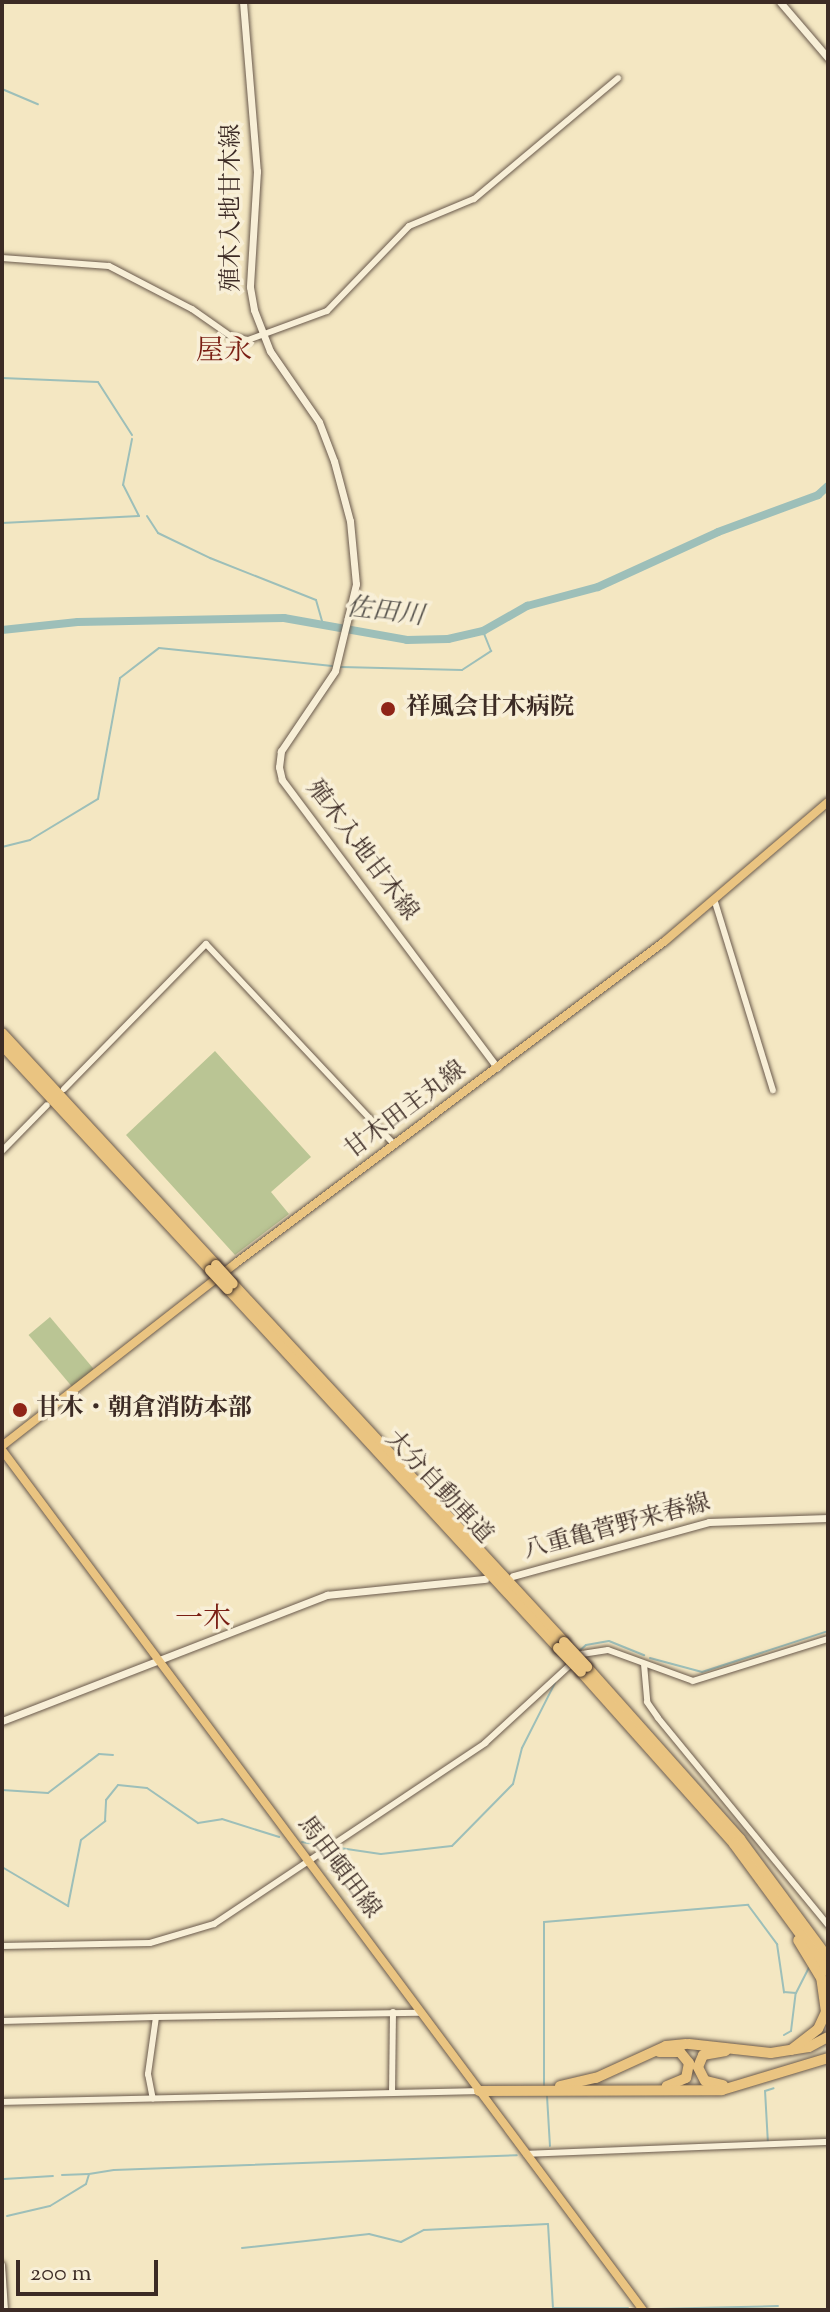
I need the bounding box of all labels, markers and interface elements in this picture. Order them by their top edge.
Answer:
street label: 殖木入地甘木線 [219,124,247,292]
district label: 屋永 [196,335,252,369]
water label: 佐田川 [344,593,426,633]
place label: 祥風会甘木病院 [406,695,574,723]
marker: 祥風会甘木病院 [377,698,399,720]
street label: 殖木入地甘木線 [299,775,423,927]
street label: 甘木田主丸線 [340,1056,472,1166]
place label: 甘木・朝倉消防本部 [36,1396,252,1424]
marker: 甘木・朝倉消防本部 [11,1401,29,1419]
street label: 大分自動車道 [378,1426,498,1550]
street label: 八重亀菅野来春線 [521,1489,713,1567]
district label: 一木 [175,1603,231,1637]
street label: 馬田頓田線 [290,1811,386,1925]
scale bar [20,2244,162,2294]
text: 200 m [30,2257,92,2291]

